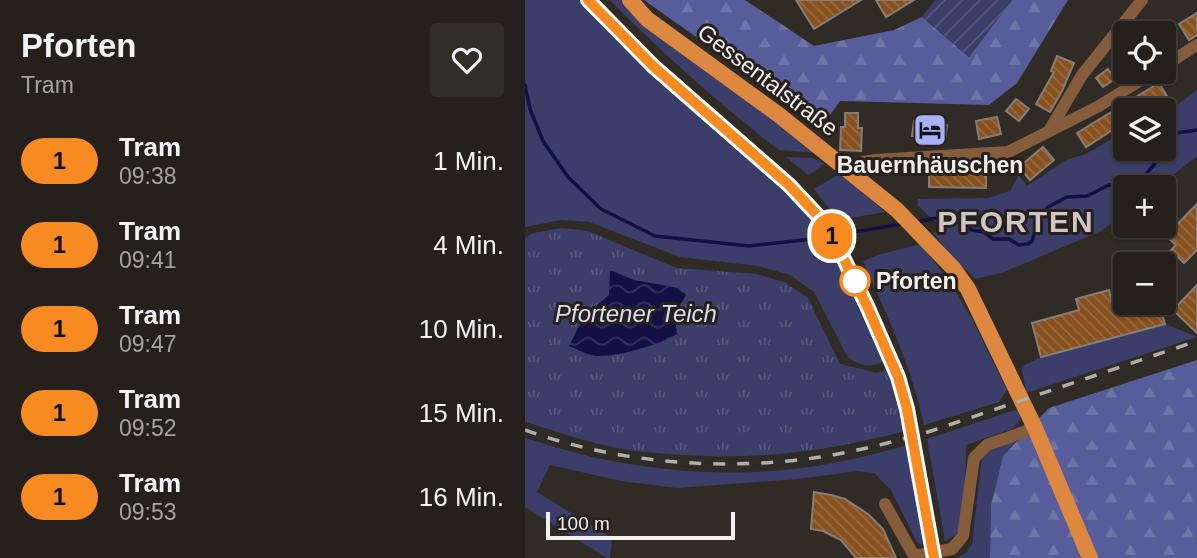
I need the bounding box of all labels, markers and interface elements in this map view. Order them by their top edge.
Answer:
street label: Gessentalstraße [693,19,843,141]
map controls [1113,21,1176,315]
button: locate [1113,21,1176,84]
button: heart [430,23,504,97]
text: Pforten [21,27,137,64]
text: Tram [21,72,74,98]
button: layers [1113,98,1176,161]
hotel icon: Bauernhäuschen [911,111,949,149]
text: Tram [119,132,181,162]
text: 1 Min. [433,146,504,176]
text: 1 [53,147,66,174]
place label: Bauernhäuschen [837,152,1023,178]
text: 09:38 [119,163,177,189]
button: + [1113,175,1176,238]
district label: PFORTEN [937,205,1095,238]
line badge: 1 [809,213,855,259]
text: Tram [119,216,181,246]
text: 1 [825,222,839,249]
text: 4 Min. [433,230,504,260]
text: 1 [53,231,66,258]
text: 09:41 [119,247,177,273]
button: − [1113,252,1176,315]
marker: Pforten [840,266,870,296]
place label: Pforten [876,268,957,294]
text: Tram [119,300,181,330]
water label: Pfortener Teich [555,300,717,327]
text: 10 Min. [419,314,504,344]
text: 1 [53,315,66,342]
text: 09:47 [119,331,177,357]
text: Tram [119,384,181,414]
text: 15 Min. [419,398,504,428]
text: 1 [53,399,66,426]
text: 09:52 [119,415,177,441]
text: Tram [119,468,181,498]
text: 16 Min. [419,482,504,512]
text: 1 [53,483,66,510]
text: 09:53 [119,499,177,525]
scale bar [546,509,735,541]
text: 100 m [557,513,610,534]

